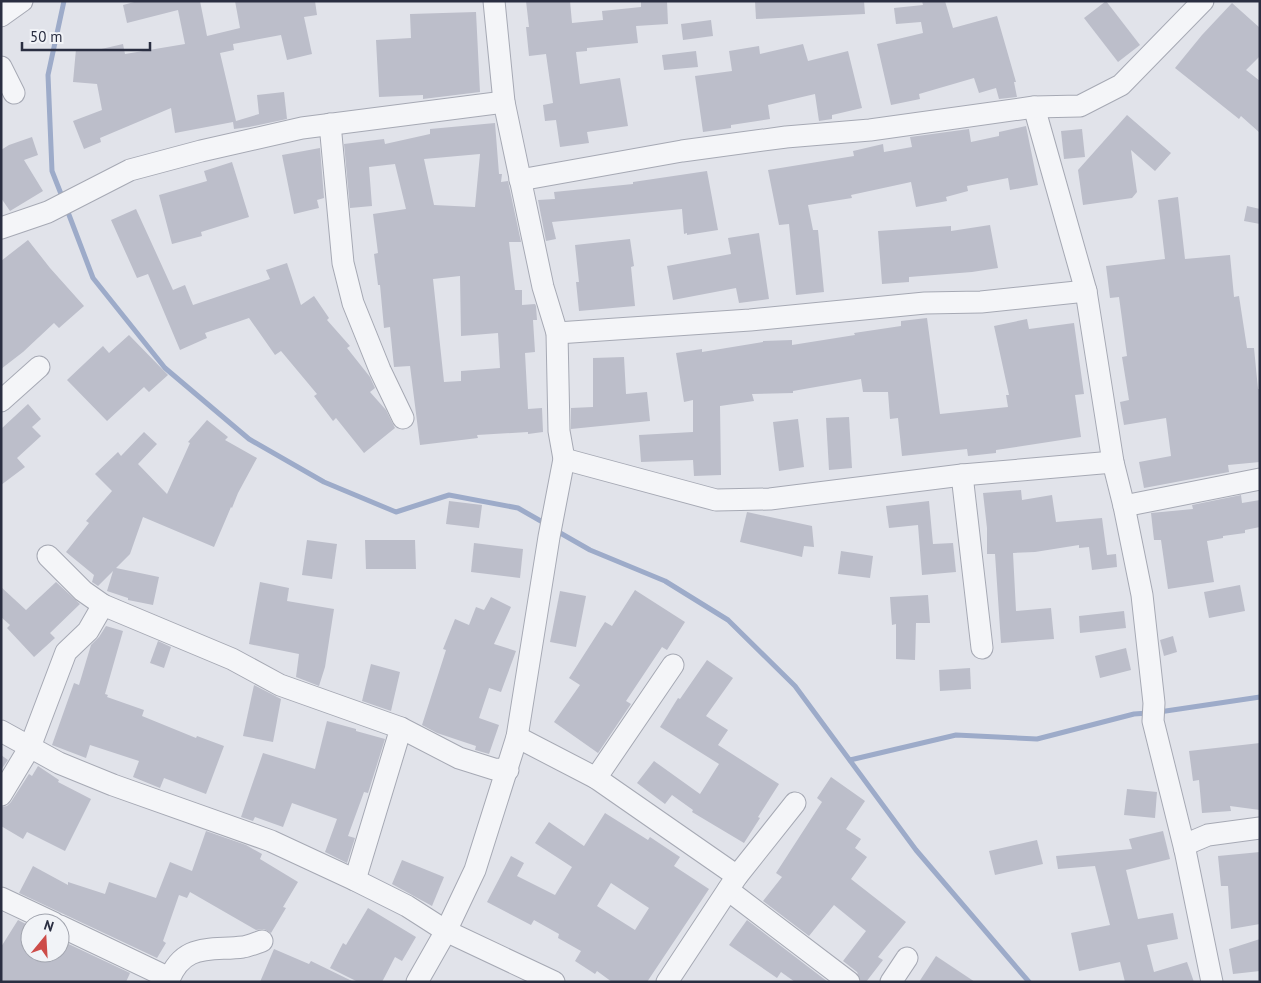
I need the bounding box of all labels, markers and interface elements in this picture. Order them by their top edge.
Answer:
scale bar [22,20,150,52]
text: 50 m [30,27,63,46]
north arrow [20,913,70,963]
text: N [42,916,56,936]

